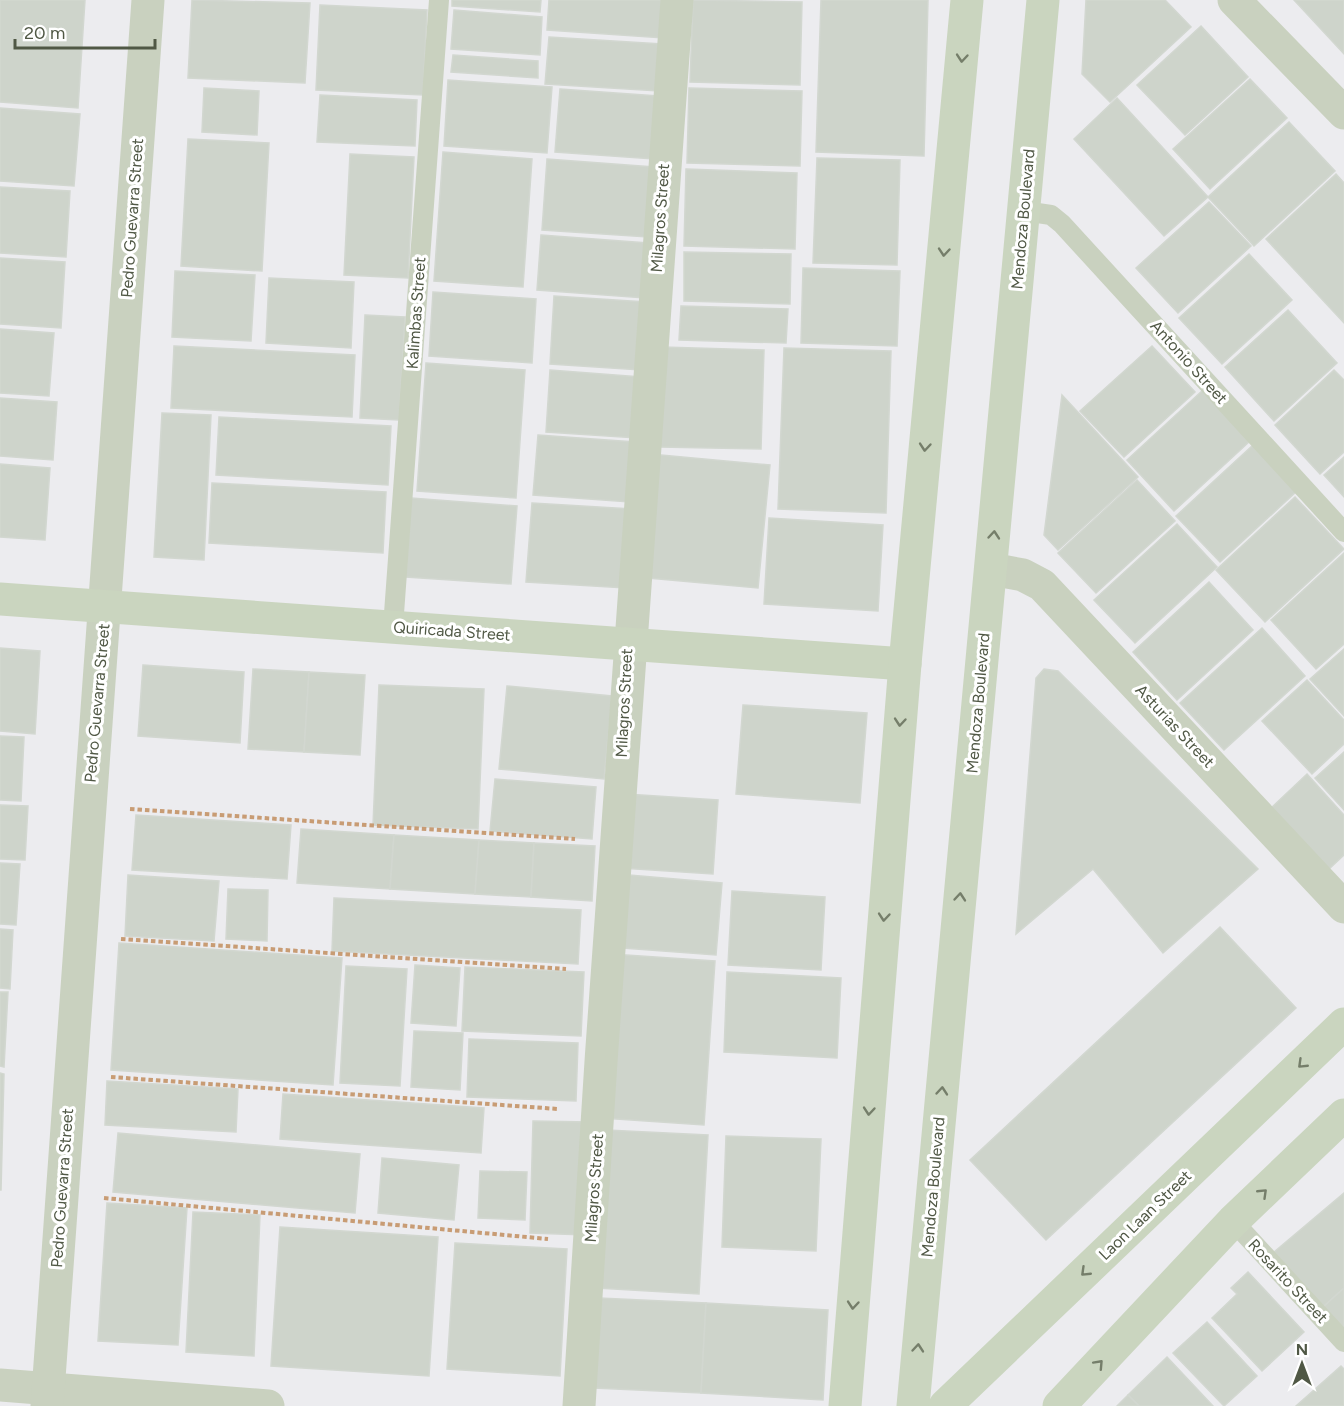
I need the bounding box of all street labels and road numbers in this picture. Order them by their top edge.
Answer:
street label: Pedro Guevarra Street [117,138,147,298]
street label: Mendoza Boulevard [1007,148,1039,290]
street label: Milagros Street [647,163,673,273]
street label: Kalimbas Street [403,256,429,370]
street label: Antonio Street [1147,316,1231,408]
street label: Quiricada Street [393,617,511,645]
street label: Pedro Guevarra Street [81,623,113,783]
street label: Mendoza Boulevard [962,632,994,774]
street label: Milagros Street [612,648,636,758]
street label: Asturias Street [1132,680,1218,772]
street label: Pedro Guevarra Street [47,1108,77,1268]
street label: Mendoza Boulevard [917,1116,949,1258]
street label: Milagros Street [581,1133,607,1243]
street label: Laon Laan Street [1095,1166,1195,1264]
street label: Rosarito Street [1244,1235,1332,1327]

